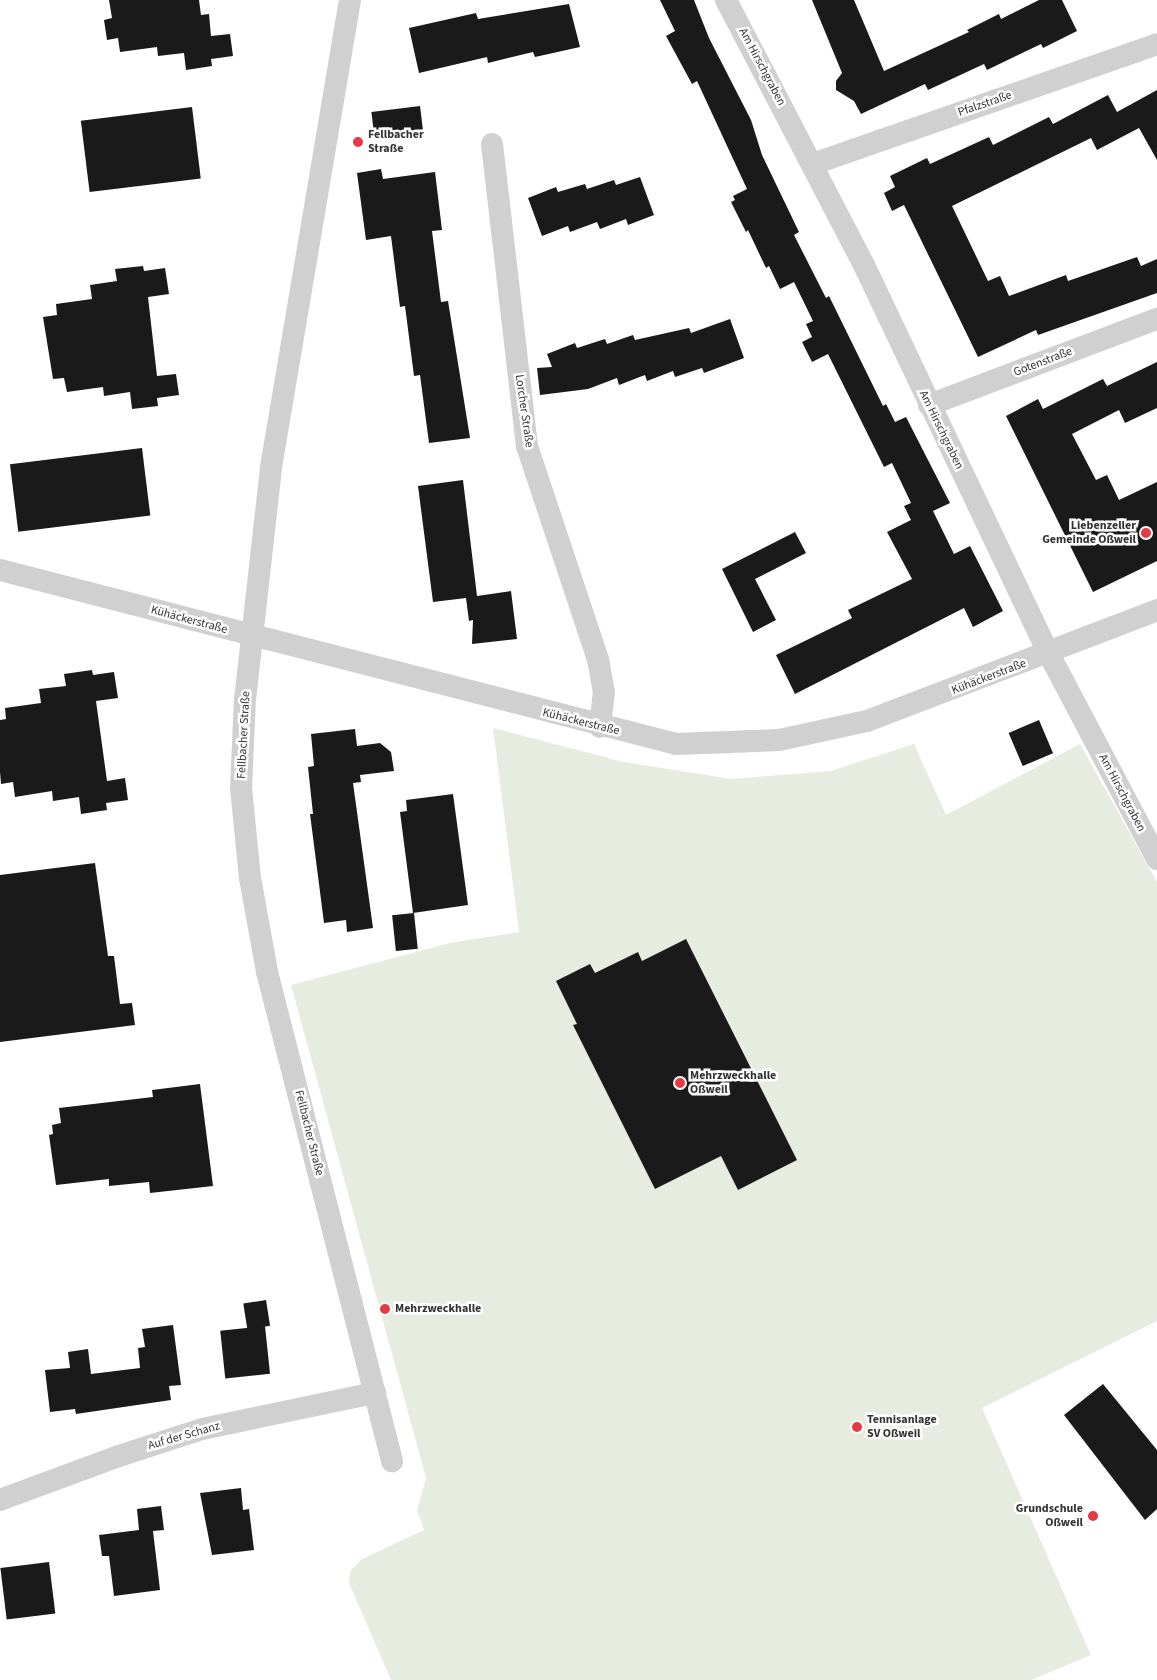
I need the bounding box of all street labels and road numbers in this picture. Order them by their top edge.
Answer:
street label: Am Hirschgraben [735,26,789,108]
street label: Pfalzstraße [956,88,1014,120]
street label: Gotenstraße [1012,344,1074,380]
street label: Lorcher Straße [512,373,536,449]
street label: Am Hirschgraben [916,388,966,472]
street label: Kühäckerstraße [149,603,229,637]
street label: Kühäckerstraße [950,656,1028,698]
street label: Fellbacher Straße [235,691,253,779]
street label: Kühäckerstraße [541,705,621,739]
street label: Am Hirschgraben [1095,752,1149,834]
street label: Fellbacher Straße [291,1089,327,1177]
street label: Auf der Schanz [146,1419,222,1453]

